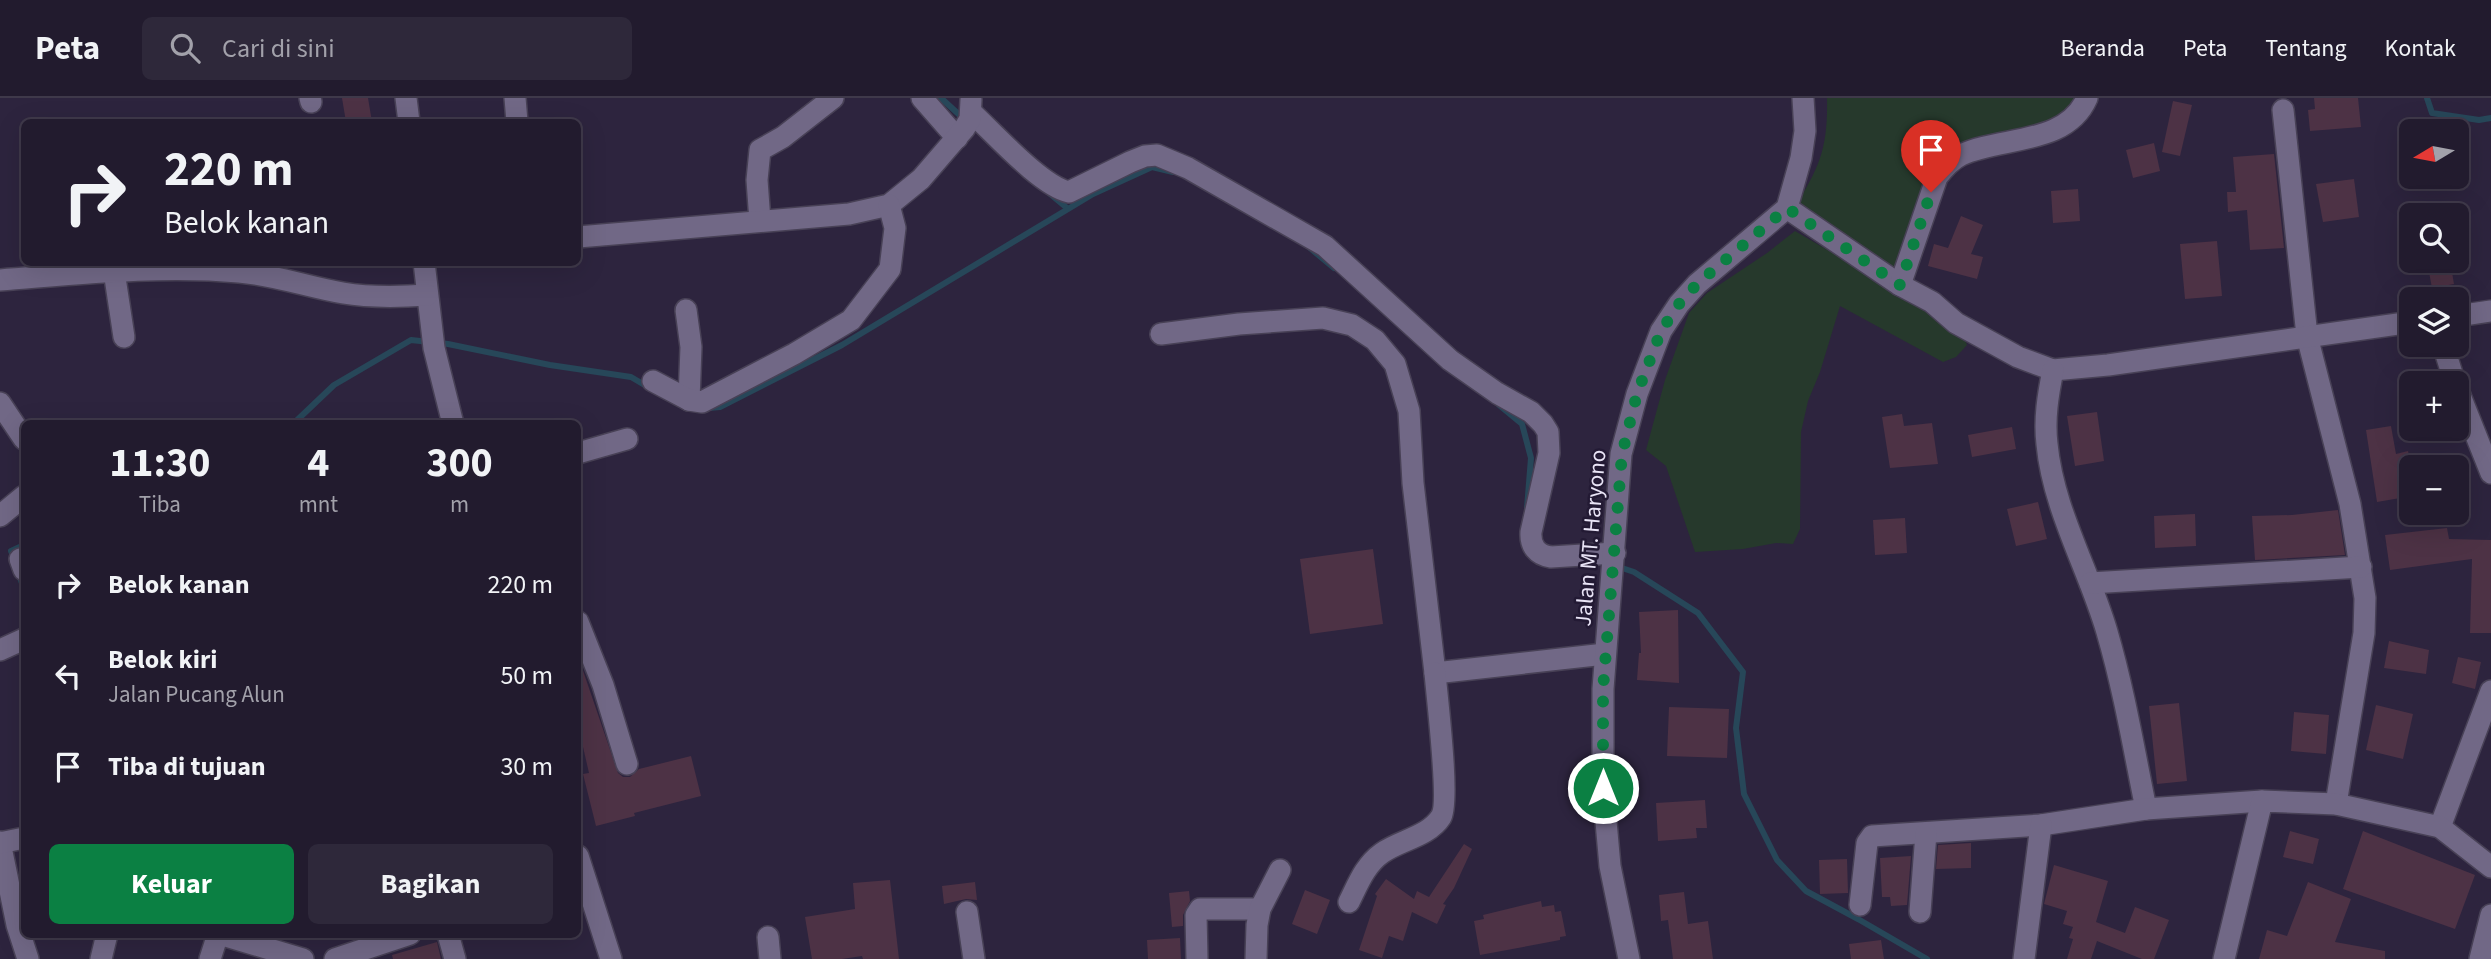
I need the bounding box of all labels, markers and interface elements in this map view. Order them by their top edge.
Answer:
search box [142,17,632,80]
text: Peta [35,25,100,72]
icon: search [166,29,204,67]
text: Cari di sini [222,30,335,67]
text: Beranda [2061,31,2145,66]
text: Peta [2183,31,2227,66]
text: Tentang [2265,31,2347,66]
text: Kontak [2385,31,2456,66]
north arrow [2399,119,2469,189]
map controls [2399,119,2469,525]
pin [1901,120,1961,192]
icon: arrive [1912,131,1950,169]
text: 220 m [164,135,293,205]
icon: right [49,147,140,238]
text: Belok kanan [164,200,329,246]
button: search [2399,203,2469,273]
button: layers [2399,287,2469,357]
button: + [2399,371,2469,441]
text: 11:30 [109,433,210,493]
text: 4 [307,433,329,493]
text: 300 [426,433,493,493]
street label: Jalan MT. Haryono [1566,448,1615,628]
button: − [2399,455,2469,525]
text: Tiba [139,488,181,521]
text: mnt [299,488,338,521]
text: m [450,488,469,521]
icon: right [49,566,87,604]
text: Belok kanan [108,566,250,603]
text: 220 m [487,566,553,603]
text: Belok kiri [108,641,217,678]
icon: left [49,657,87,695]
text: 50 m [500,657,553,694]
text: Jalan Pucang Alun [108,678,285,711]
icon: arrive [49,748,87,786]
text: Tiba di tujuan [108,748,266,785]
text: 30 m [500,748,553,785]
position arrow [1566,751,1640,825]
button: Keluar [49,844,294,924]
button: Bagikan [308,844,553,924]

